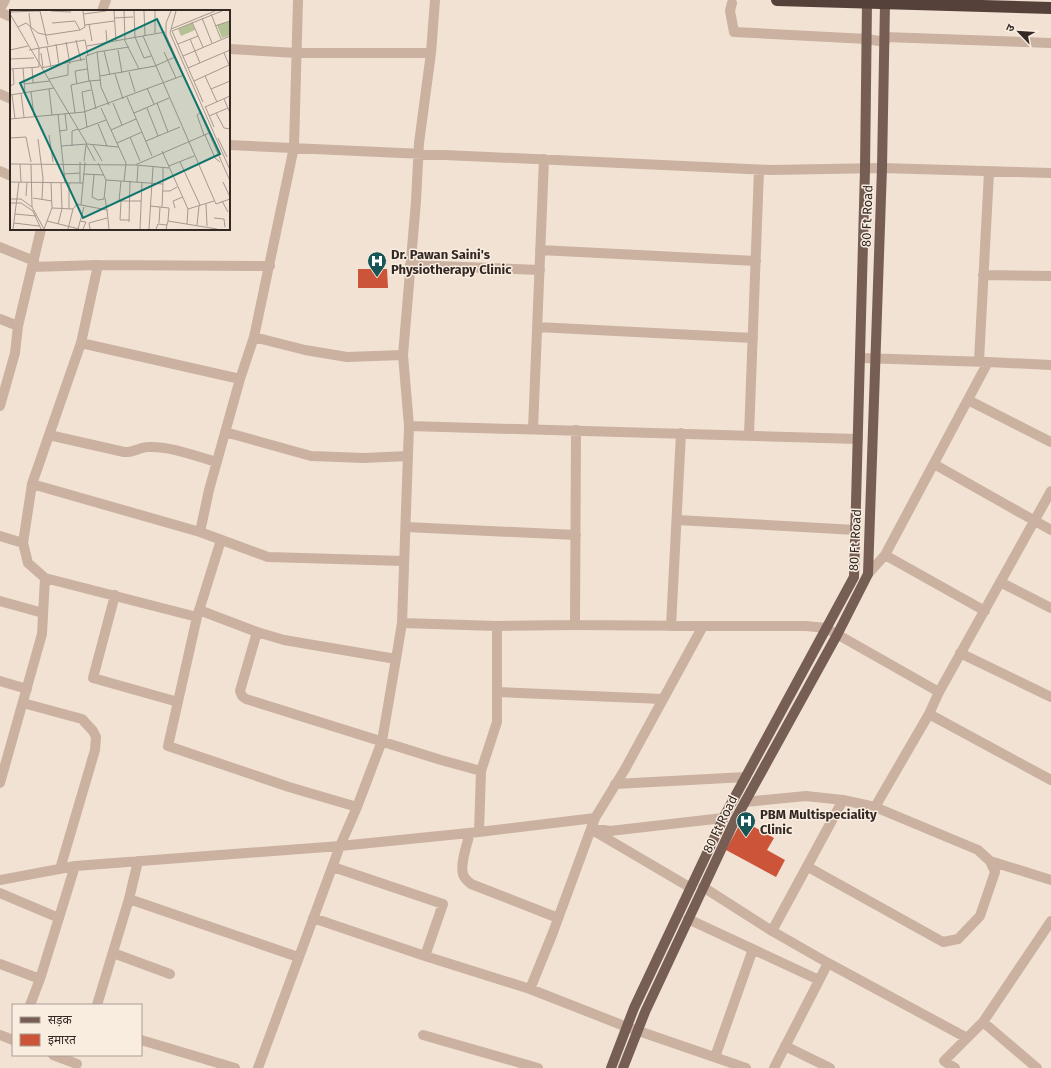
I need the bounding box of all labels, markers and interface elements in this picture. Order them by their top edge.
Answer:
inset map [10,10,230,230]
north arrow [999,12,1039,52]
text: उ [1003,22,1018,34]
street label: 80 Ft Road [858,185,876,247]
place label: Dr. Pawan Saini's Physiotherapy Clinic [391,247,512,277]
hospital icon: Dr. Pawan Saini's Physiotherapy Clinic [366,250,388,278]
street label: 80 Ft Road [846,509,864,571]
street label: 80 Ft Road [700,793,740,855]
place label: PBM Multispeciality Clinic [760,807,877,837]
hospital icon: PBM Multispeciality Clinic [735,810,757,838]
legend [12,1004,142,1056]
text: सड़क [48,1013,73,1027]
text: इमारत [48,1033,77,1047]

